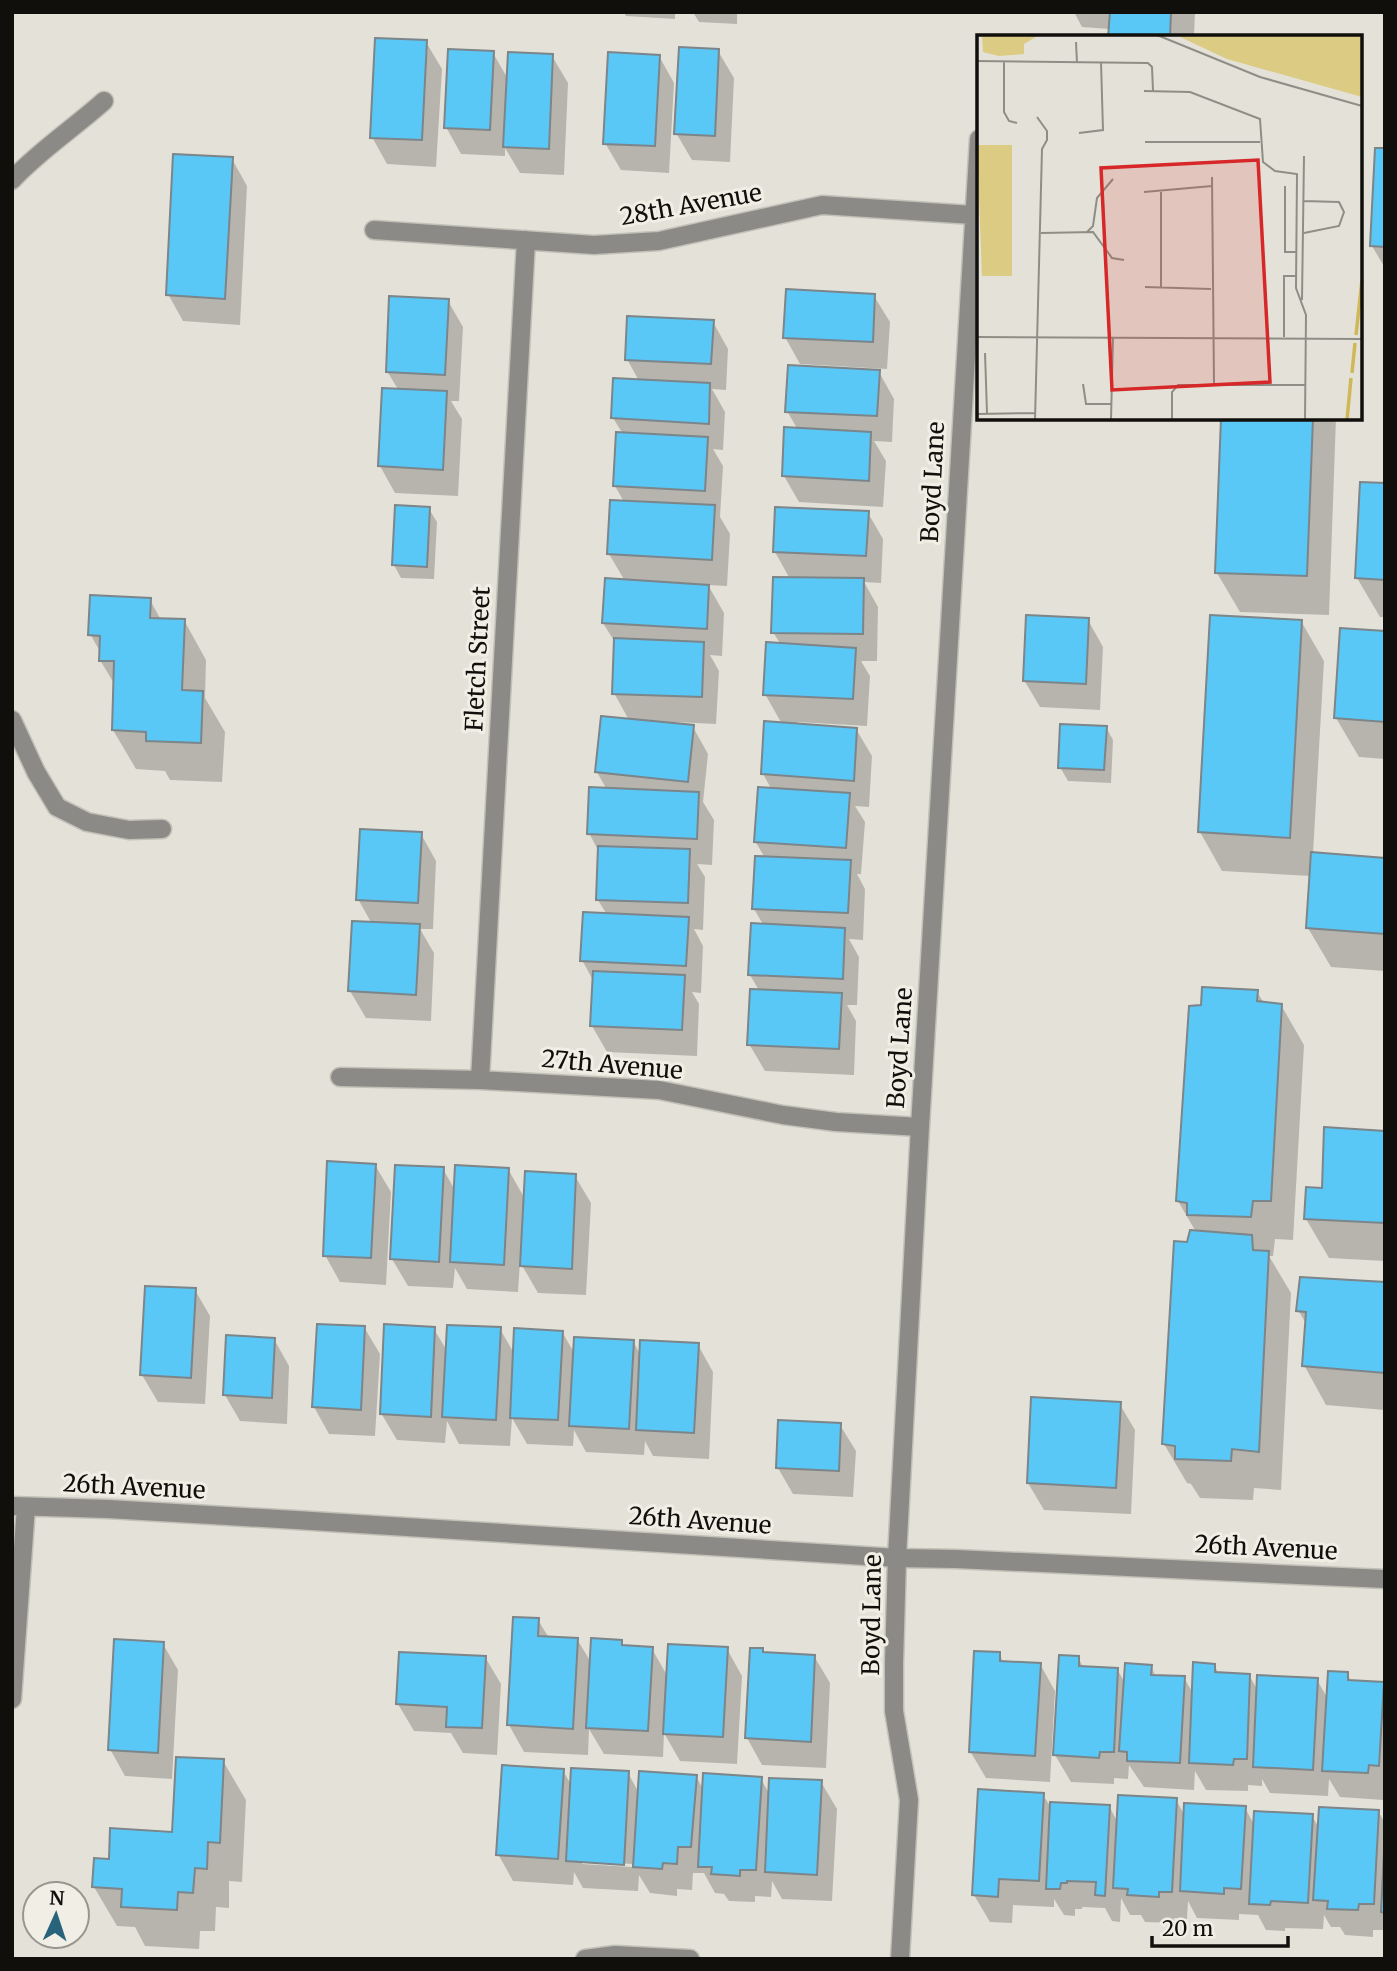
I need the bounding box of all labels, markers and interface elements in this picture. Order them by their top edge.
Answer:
inset map [977,35,1362,420]
street label: 28th Avenue [618,177,764,232]
street label: Boyd Lane [914,421,951,543]
street label: Fletch Street [458,585,497,732]
street label: Boyd Lane [880,986,919,1110]
street label: 27th Avenue [540,1043,684,1086]
street label: 26th Avenue [62,1467,206,1506]
street label: 26th Avenue [628,1500,772,1541]
street label: 26th Avenue [1194,1528,1338,1567]
street label: Boyd Lane [855,1554,888,1676]
north arrow [21,1880,91,1950]
text: N [49,1886,65,1910]
scale bar [1152,1904,1288,1948]
text: 20 m [1162,1915,1214,1942]

